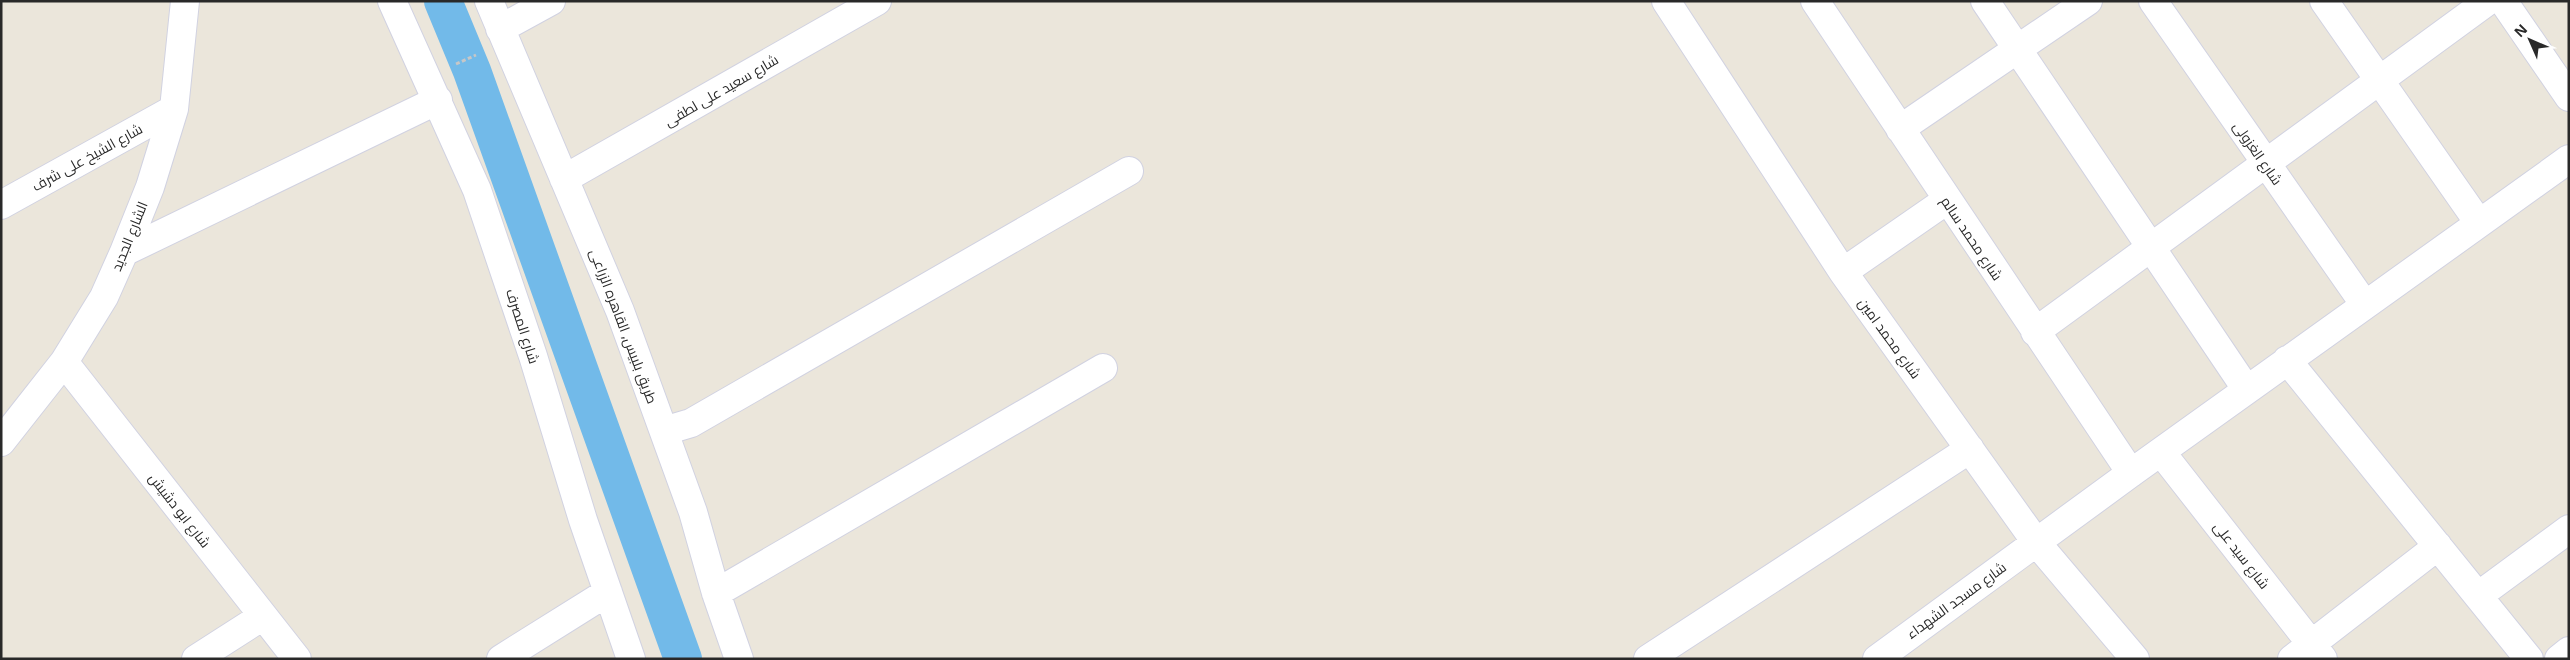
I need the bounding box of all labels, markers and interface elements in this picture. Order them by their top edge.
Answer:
north arrow [2505,15,2555,65]
text: N [2510,20,2531,41]
street label: شارع سعيد على لطفى [660,50,782,130]
street label: شارع الغزولى [2229,117,2287,189]
street label: شارع الشيخ على شرف [28,119,146,195]
street label: شارع محمد سالم [1936,192,2007,284]
street label: الشارع الجديد [106,198,152,274]
street label: طريق بلبيس, القاهره الزراعى [586,246,662,406]
street label: شارع المصرف [502,286,544,366]
street label: شارع محمد امين [1854,294,1926,382]
street label: شارع ابو دشيش [145,469,215,551]
street label: شارع سيد على [2210,517,2274,593]
street label: شارع مسجد الشهداء [1902,557,2010,643]

